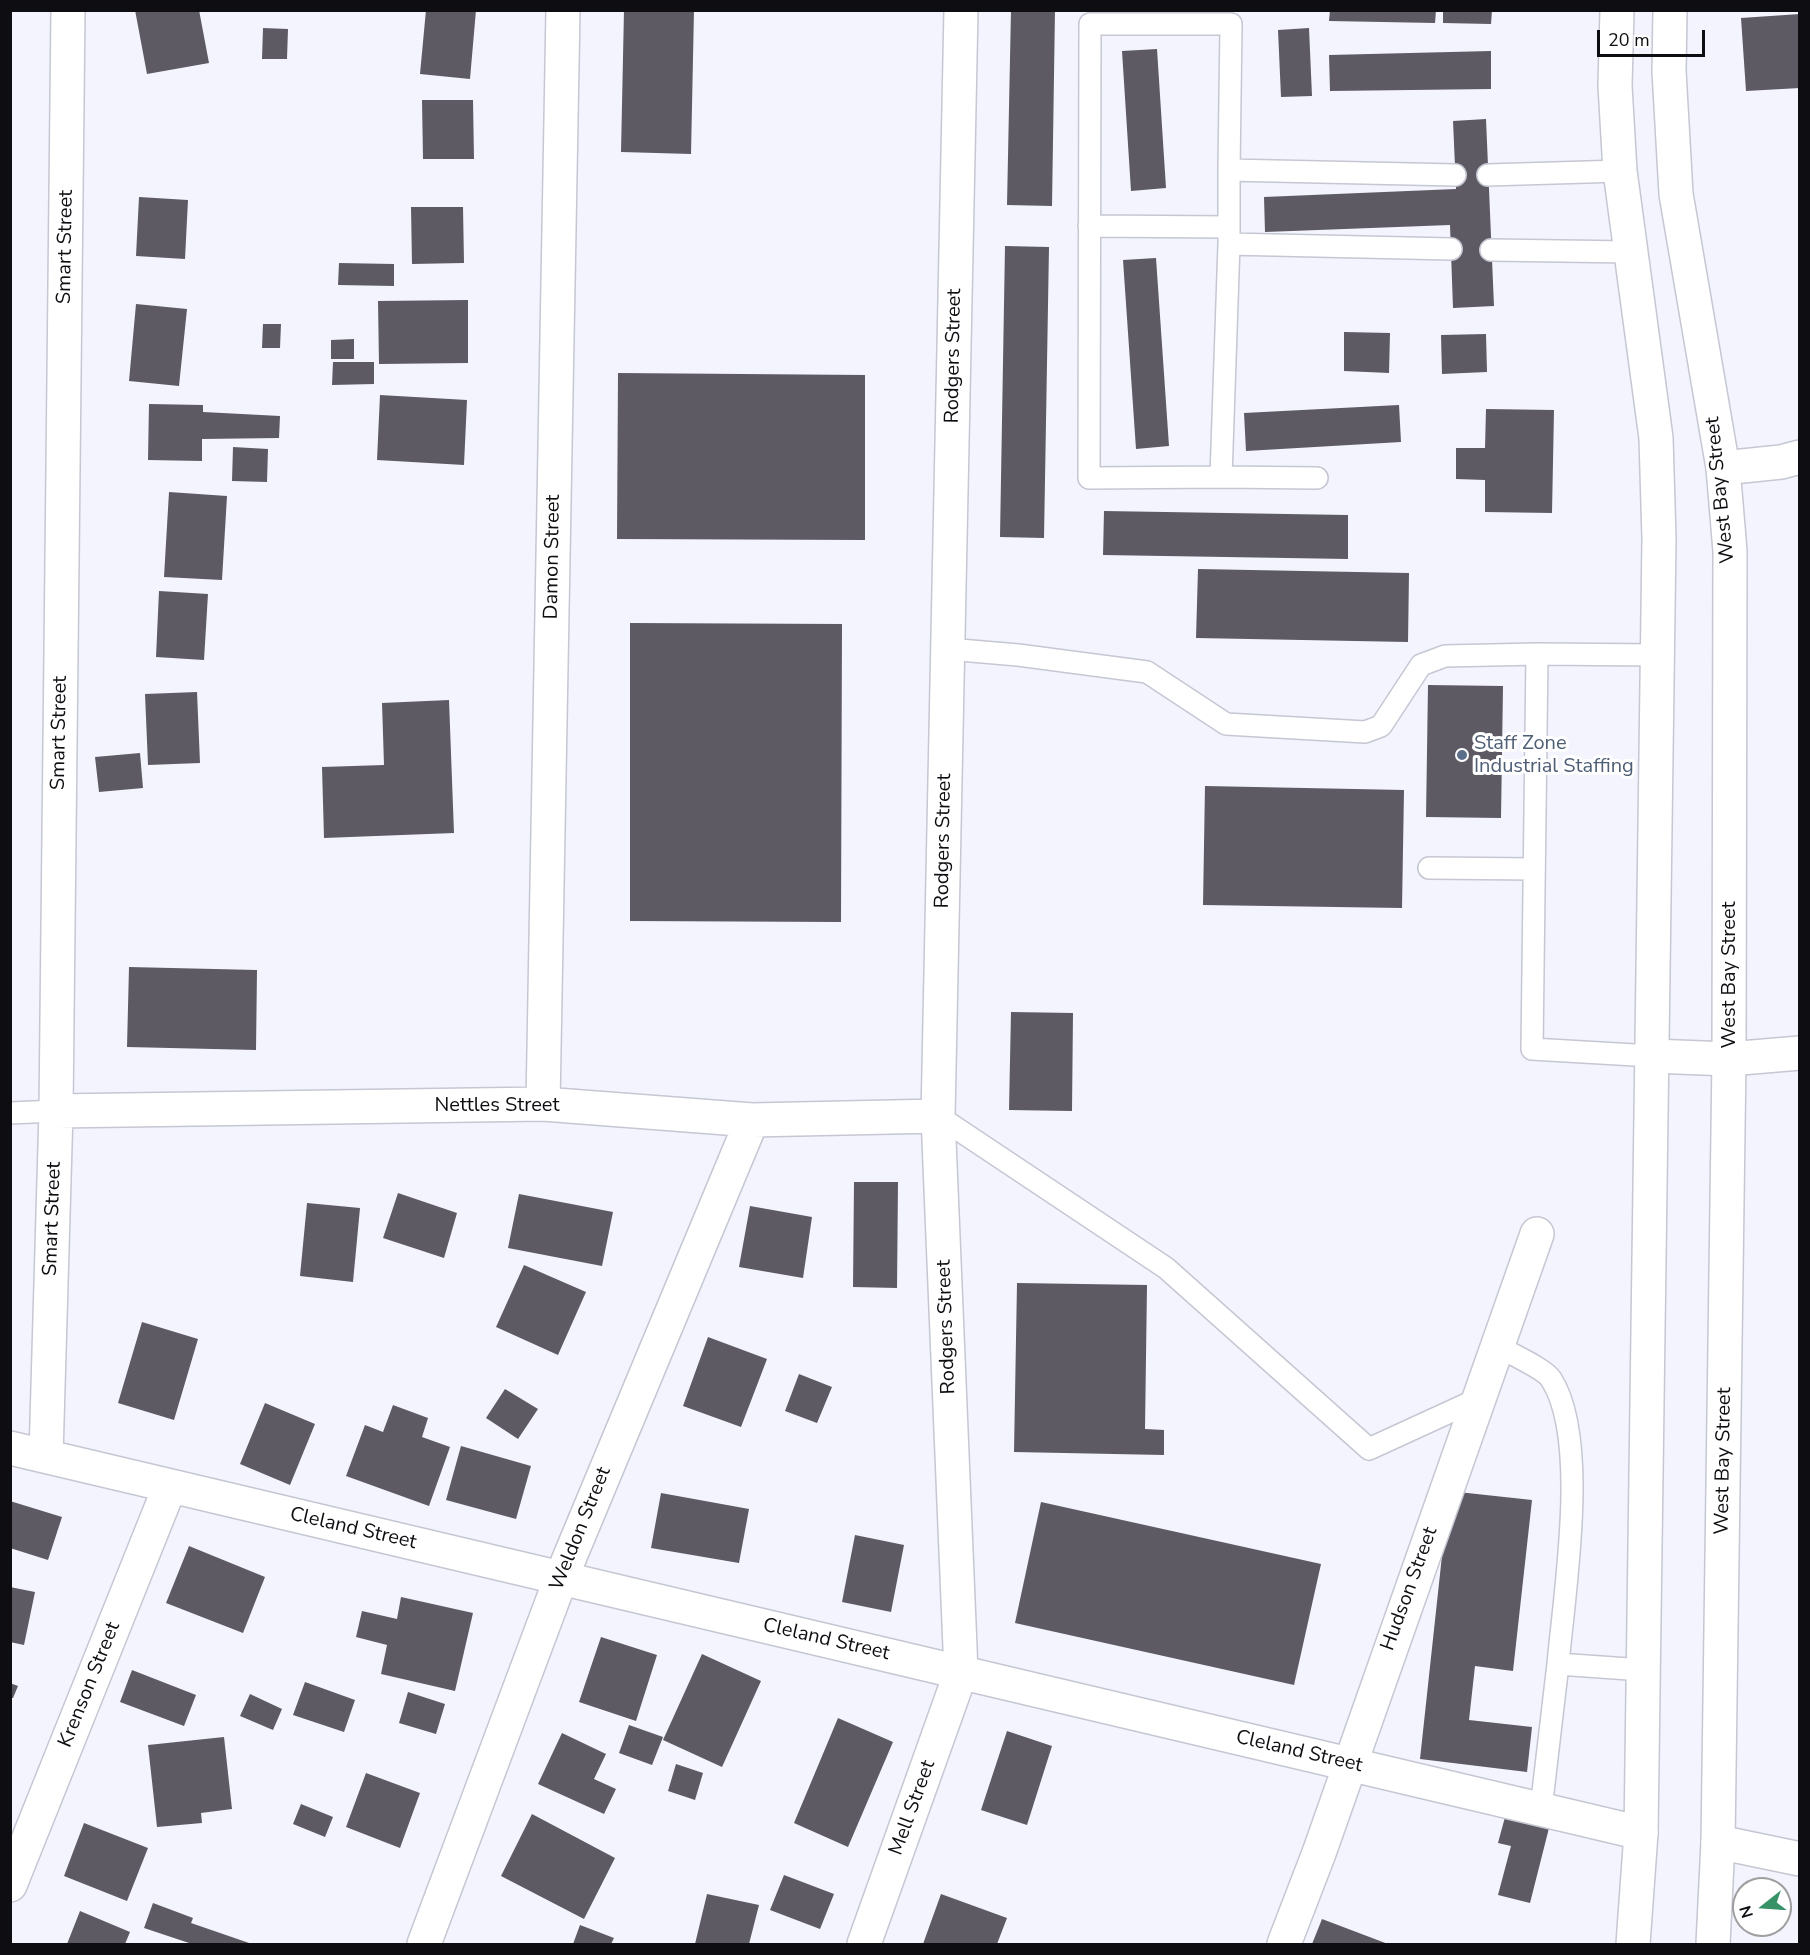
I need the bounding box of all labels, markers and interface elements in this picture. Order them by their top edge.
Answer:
scale bar [1600,18,1708,56]
text: 20 m [1608,28,1650,52]
street label: Smart Street [53,190,79,304]
street label: Rodgers Street [941,288,967,424]
street label: West Bay Street [1701,416,1741,564]
street label: Damon Street [540,494,566,620]
street label: Smart Street [47,676,73,790]
place label: Staff Zone Industrial Staffing [1474,732,1634,779]
marker: Staff Zone Industrial Staffing [1455,748,1469,762]
street label: Rodgers Street [931,773,957,909]
street label: West Bay Street [1718,901,1742,1049]
street label: Nettles Street [435,1094,559,1118]
street label: Smart Street [39,1161,67,1277]
street label: Rodgers Street [933,1259,961,1395]
street label: West Bay Street [1711,1387,1737,1535]
street label: Weldon Street [545,1464,617,1594]
street label: Cleland Street [287,1503,419,1555]
street label: Hudson Street [1377,1524,1443,1654]
street label: Cleland Street [760,1614,892,1666]
street label: Krenson Street [54,1619,126,1751]
street label: Cleland Street [1233,1726,1365,1778]
street label: Mell Street [885,1757,941,1859]
north arrow [1732,1877,1792,1937]
text: N [1734,1903,1759,1921]

